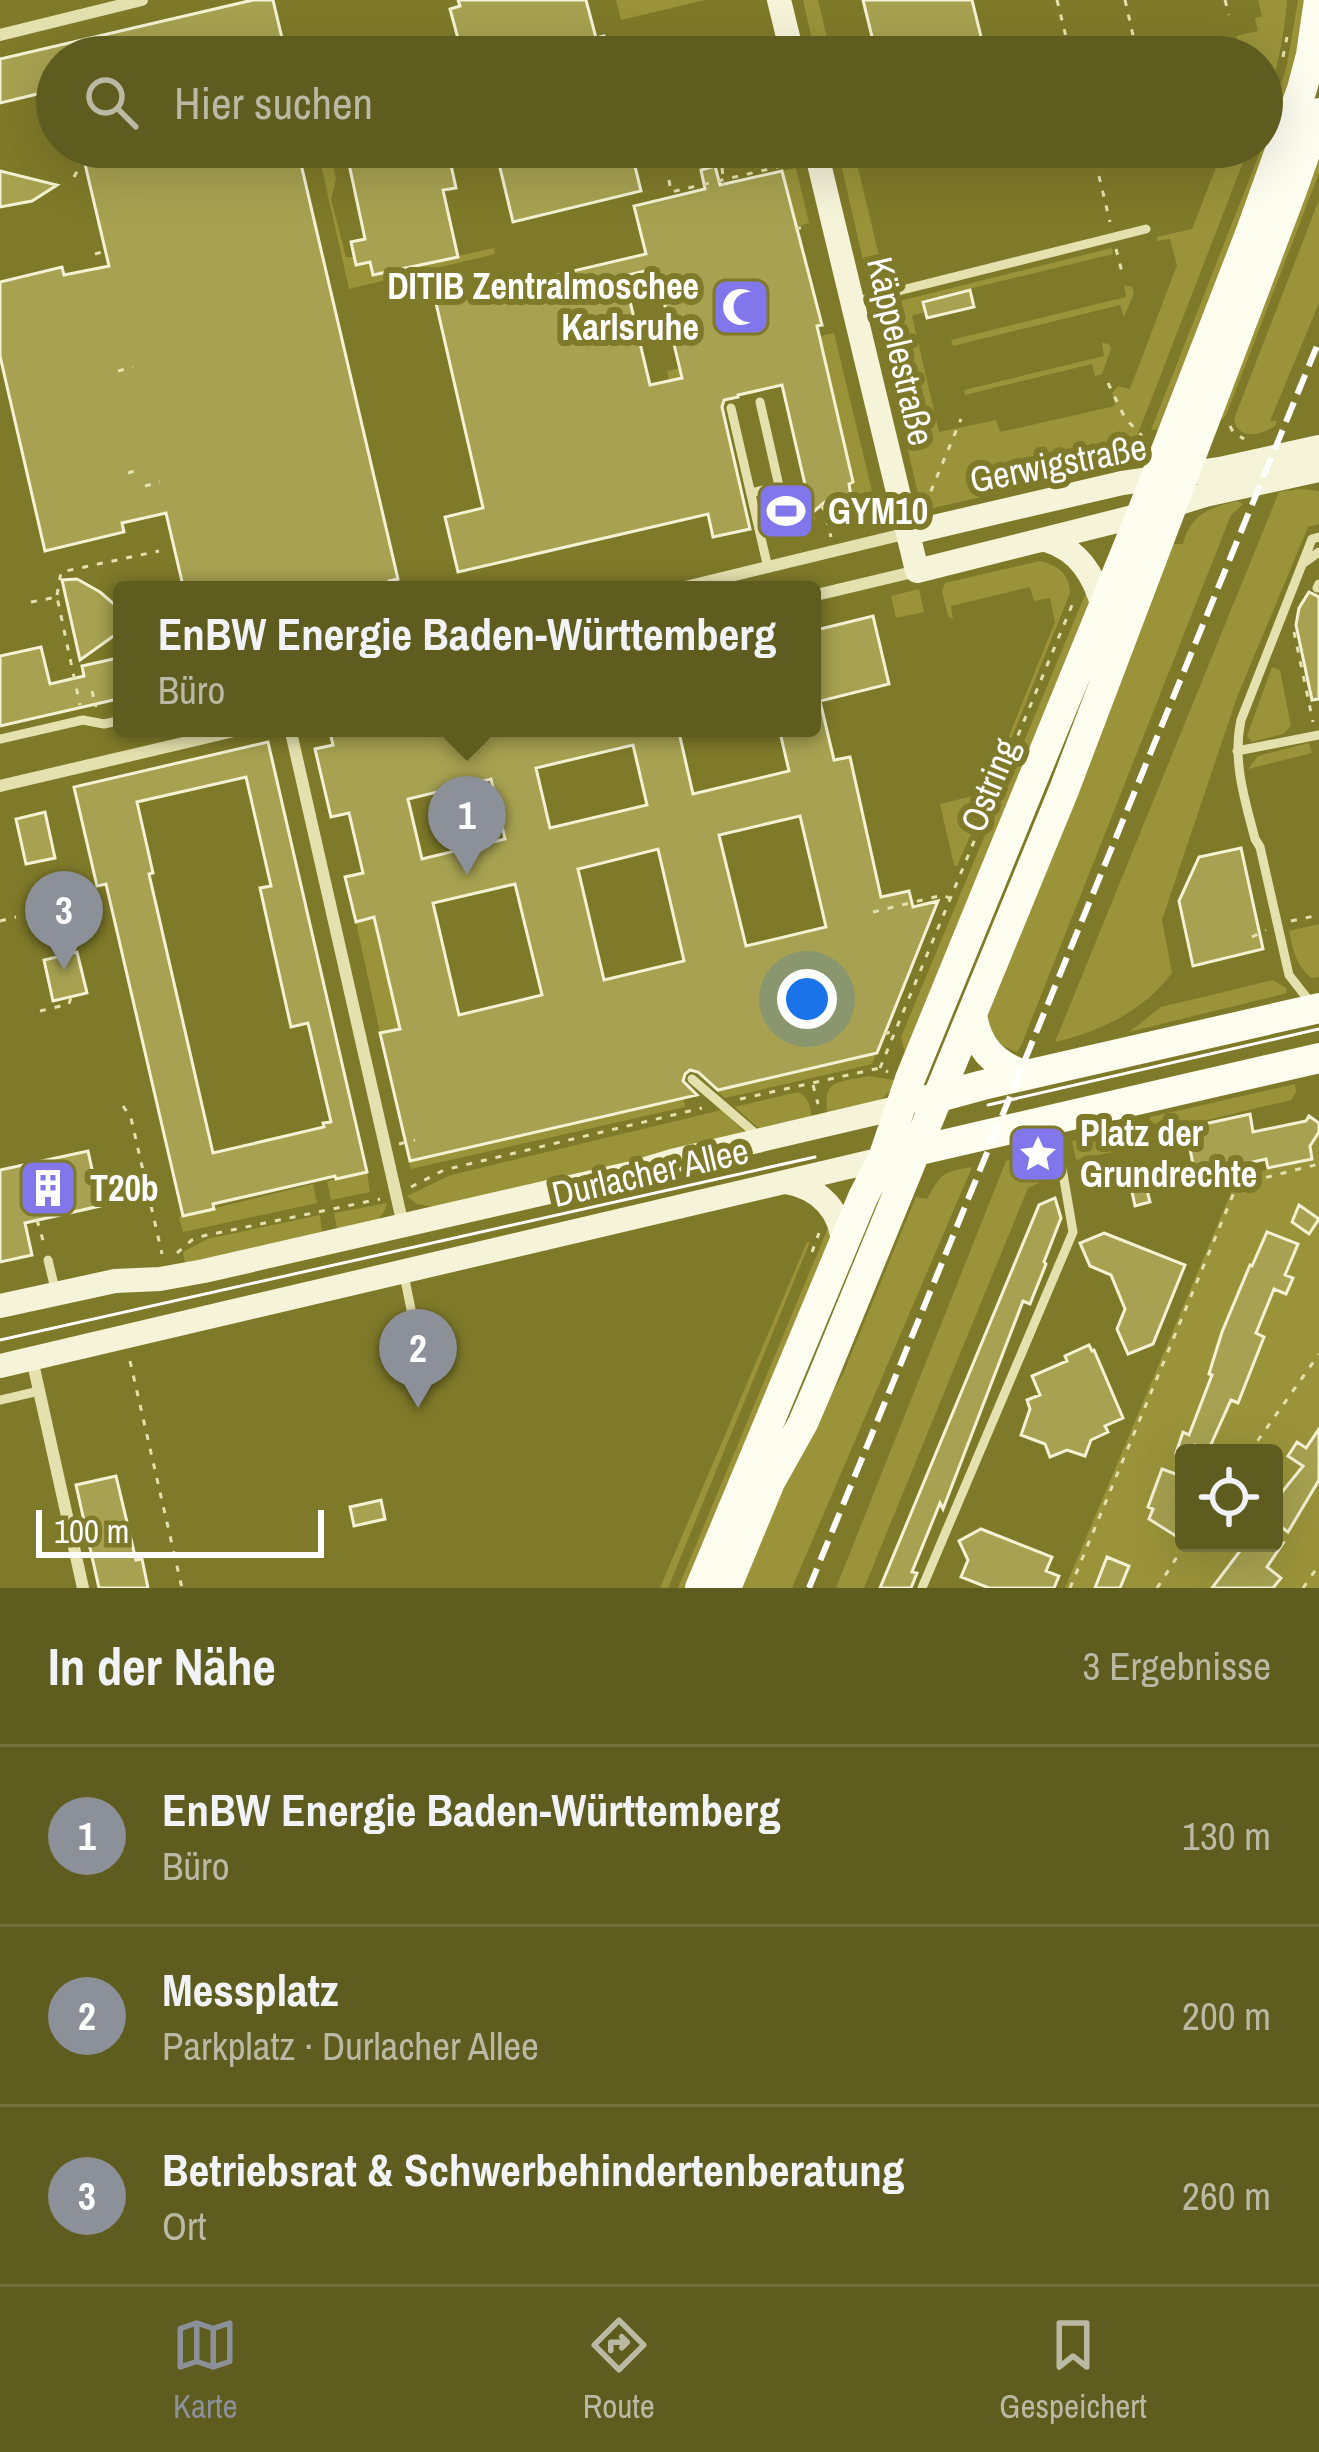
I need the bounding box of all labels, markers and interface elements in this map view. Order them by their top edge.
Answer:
search box [36,36,1283,168]
icon: search [78,69,144,135]
text: Hier suchen [174,72,373,133]
street label: Käppelestraße [856,252,946,450]
place label: DITIB Zentralmoschee Karlsruhe [387,262,699,351]
mosque icon: DITIB Zentralmoschee Karlsruhe [710,276,772,338]
street label: Gerwigstraße [966,422,1150,504]
sports icon: GYM10 [755,480,817,542]
place label: GYM10 [828,487,928,535]
popup [113,581,821,737]
text: EnBW Energie Baden-Württemberg [158,603,776,664]
text: Büro [158,664,225,716]
street label: Ostring [949,731,1030,839]
pin: 1 [428,776,506,875]
pin: 3 [25,871,103,970]
your location [777,969,837,1029]
place label: Platz der Grundrechte [1080,1109,1257,1198]
place icon: Platz der Grundrechte [1007,1123,1069,1185]
street label: Durlacher Allee [547,1126,753,1218]
building icon: T20b [17,1157,79,1219]
place label: T20b [90,1164,159,1212]
pin: 2 [379,1309,457,1408]
map controls [1175,1444,1283,1552]
button: locate [1175,1444,1283,1552]
scale bar [36,1504,324,1557]
text: 100 m [54,1509,129,1553]
text: In der Nähe [48,1632,276,1701]
text: 3 Ergebnisse [1083,1640,1271,1692]
text: EnBW Energie Baden-Württemberg [162,1779,781,1840]
text: 1 [78,1810,96,1862]
text: 130 m [1182,1810,1271,1862]
text: Büro [162,1840,230,1892]
text: Messplatz [162,1959,338,2020]
text: 2 [78,1990,96,2042]
text: 200 m [1182,1990,1271,2042]
text: Parkplatz · Durlacher Allee [162,2020,539,2072]
text: Betriebsrat & Schwerbehindertenberatung [162,2139,904,2200]
text: 3 [78,2170,96,2222]
text: 260 m [1182,2170,1271,2222]
text: Ort [162,2200,206,2252]
tab: Karte [172,2312,238,2428]
tab: Route [583,2312,655,2428]
tab: Gespeichert [999,2312,1147,2428]

